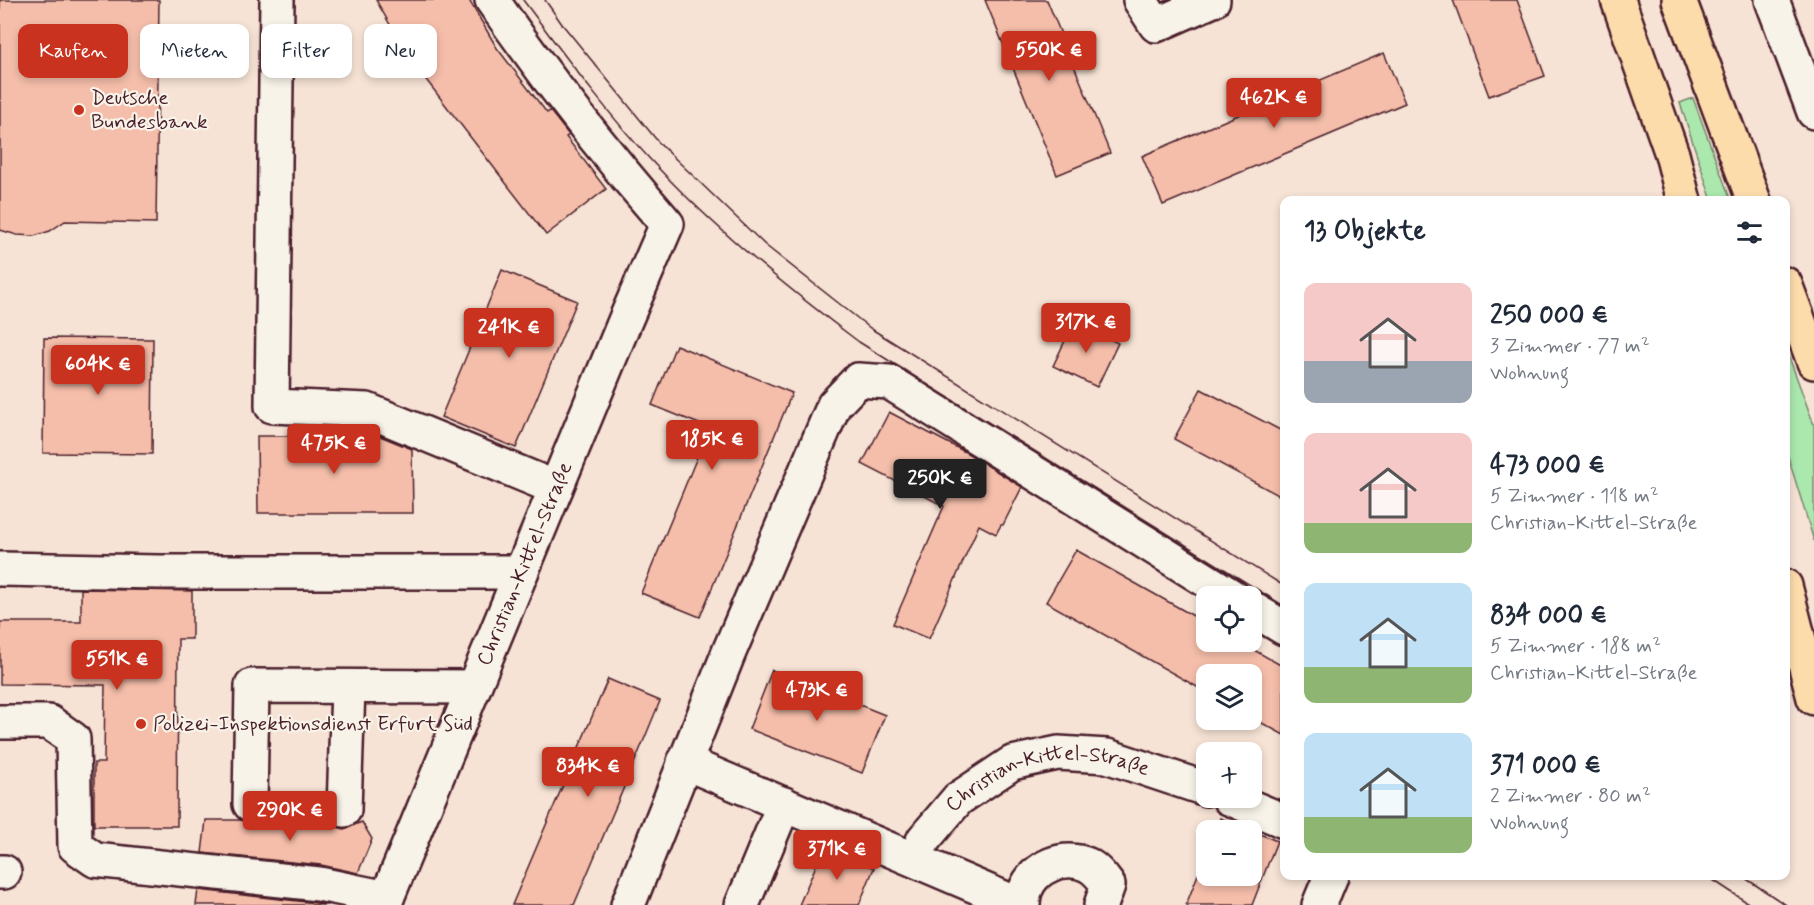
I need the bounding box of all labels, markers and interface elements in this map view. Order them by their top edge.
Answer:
chip: Kaufen [18,24,128,78]
chip: Mieten [140,24,249,78]
chip: Filter [261,24,352,78]
chip: Neu [364,24,437,78]
pin: 550K € [1000,31,1098,82]
text: 550K € [1015,37,1083,64]
pin: 462K € [1225,78,1323,129]
place label: Deutsche Bundesbank [91,84,208,136]
text: 462K € [1240,84,1308,111]
marker: Deutsche Bundesbank [72,103,86,117]
text: 13 Objekte [1304,215,1426,249]
icon: filters [1733,216,1766,249]
text: 250 000 € [1490,299,1608,333]
pin: 317K € [1037,303,1135,354]
icon: home [1352,307,1424,379]
pin: 241K € [460,308,558,359]
text: 317K € [1055,309,1117,336]
text: 241K € [478,314,540,341]
text: 3 Zimmer · 77 m² [1490,333,1650,360]
pin: 604K € [49,345,147,396]
text: 604K € [65,351,131,378]
text: Wohnung [1490,360,1569,387]
pin: 185K € [663,420,761,471]
pin: 475K € [285,424,383,475]
text: 185K € [680,426,744,453]
text: 475K € [301,430,367,457]
text: 473 000 € [1490,449,1605,483]
icon: home [1352,457,1424,529]
street label: Christian-Kittel-Straße [470,458,579,670]
pin: 250K € [891,459,989,510]
text: 250K € [907,465,973,492]
text: 5 Zimmer · 118 m² [1490,483,1659,510]
text: Christian-Kittel-Straße [1490,510,1697,537]
map controls [1196,586,1262,886]
button: locate [1196,586,1262,652]
text: 834 000 € [1490,599,1607,633]
icon: home [1352,607,1424,679]
text: 5 Zimmer · 188 m² [1490,633,1661,660]
pin: 551K € [68,640,166,691]
text: 551K € [85,646,149,673]
text: Christian-Kittel-Straße [1490,660,1697,687]
button: layers [1196,664,1262,730]
pin: 473K € [768,671,866,722]
text: 473K € [786,677,848,704]
place label: Polizei-Inspektionsdienst Erfurt Süd [153,710,473,738]
marker: Polizei-Inspektionsdienst Erfurt Süd [134,717,148,731]
street label: Christian-Kittel-Straße [939,738,1153,818]
button: + [1196,742,1262,808]
pin: 834K € [539,747,637,798]
text: 371 000 € [1490,749,1601,783]
text: 834K € [556,753,620,780]
icon: home [1352,757,1424,829]
text: 2 Zimmer · 80 m² [1490,783,1651,810]
pin: 290K € [241,791,339,842]
text: 290K € [257,797,323,824]
text: Wohnung [1490,810,1569,837]
button: − [1196,820,1262,886]
pin: 371K € [788,830,886,881]
text: 371K € [807,836,867,863]

